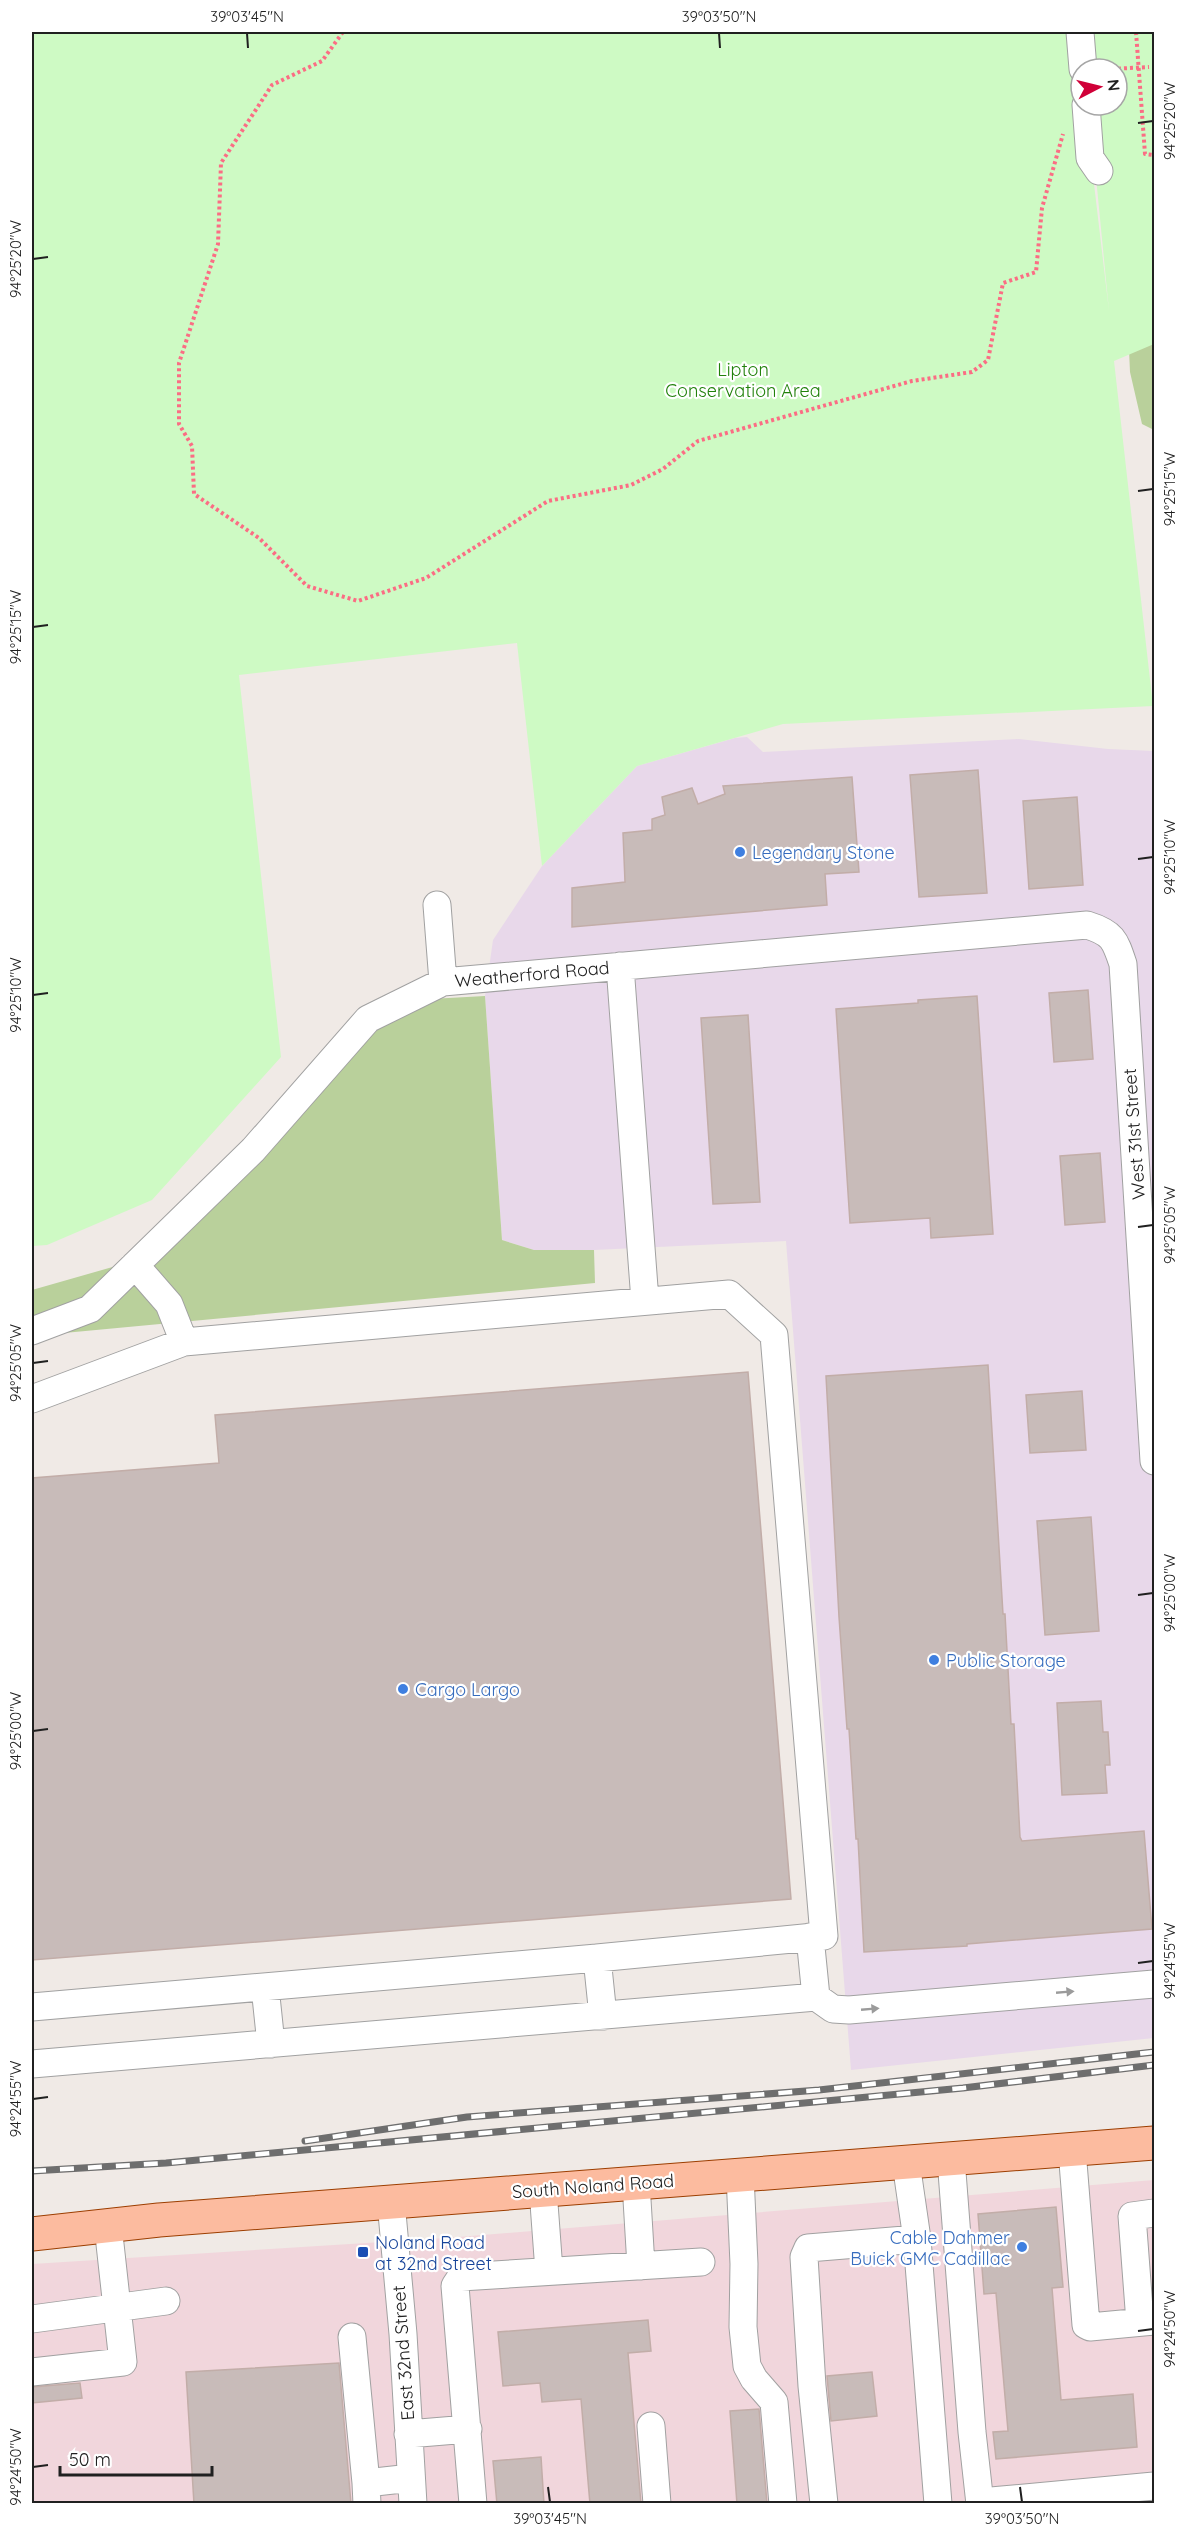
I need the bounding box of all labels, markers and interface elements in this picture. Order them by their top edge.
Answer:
text: 39°03'45"N [210,7,284,26]
text: 39°03'50"N [682,7,756,26]
north arrow [1069,57,1129,117]
text: N [1103,78,1125,92]
text: 94°25'20"W [1160,81,1179,160]
text: 94°25'20"W [6,219,25,298]
park label: Lipton Conservation Area [665,358,821,402]
text: 94°25'15"W [1160,451,1179,526]
text: 94°25'15"W [6,589,25,664]
text: 94°25'10"W [1160,819,1179,895]
place label: Legendary Stone [752,841,895,864]
marker: Legendary Stone [733,845,747,859]
street label: Weatherford Road [454,956,610,992]
text: 94°25'10"W [6,957,25,1033]
street label: West 31st Street [1118,1068,1150,1200]
text: 94°25'05"W [1160,1186,1179,1264]
text: 94°25'05"W [6,1324,25,1402]
text: 94°25'00"W [1160,1553,1179,1632]
place label: Public Storage [946,1649,1066,1672]
marker: Public Storage [927,1653,941,1667]
place label: Cargo Largo [415,1678,520,1701]
marker: Cargo Largo [396,1682,410,1696]
text: 94°25'00"W [6,1691,25,1770]
text: 94°24'55"W [1160,1922,1179,1999]
one-way arrow [1055,1987,1074,1997]
one-way arrow [861,2004,880,2013]
text: 94°24'55"W [6,2060,25,2137]
street label: South Noland Road [511,2169,675,2203]
place label: Cable Dahmer Buick GMC Cadillac [850,2226,1010,2270]
place label: Noland Road at 32nd Street [375,2231,492,2275]
marker: Cable Dahmer Buick GMC Cadillac [1015,2240,1029,2254]
marker: Noland Road at 32nd Street [356,2245,370,2259]
street label: East 32nd Street [387,2285,419,2421]
text: 94°24'50"W [1160,2290,1179,2368]
text: 94°24'50"W [6,2428,25,2506]
scale bar [60,2439,212,2477]
text: 50 m [69,2448,111,2471]
text: 39°03'45"N [513,2509,587,2528]
text: 39°03'50"N [985,2509,1059,2528]

